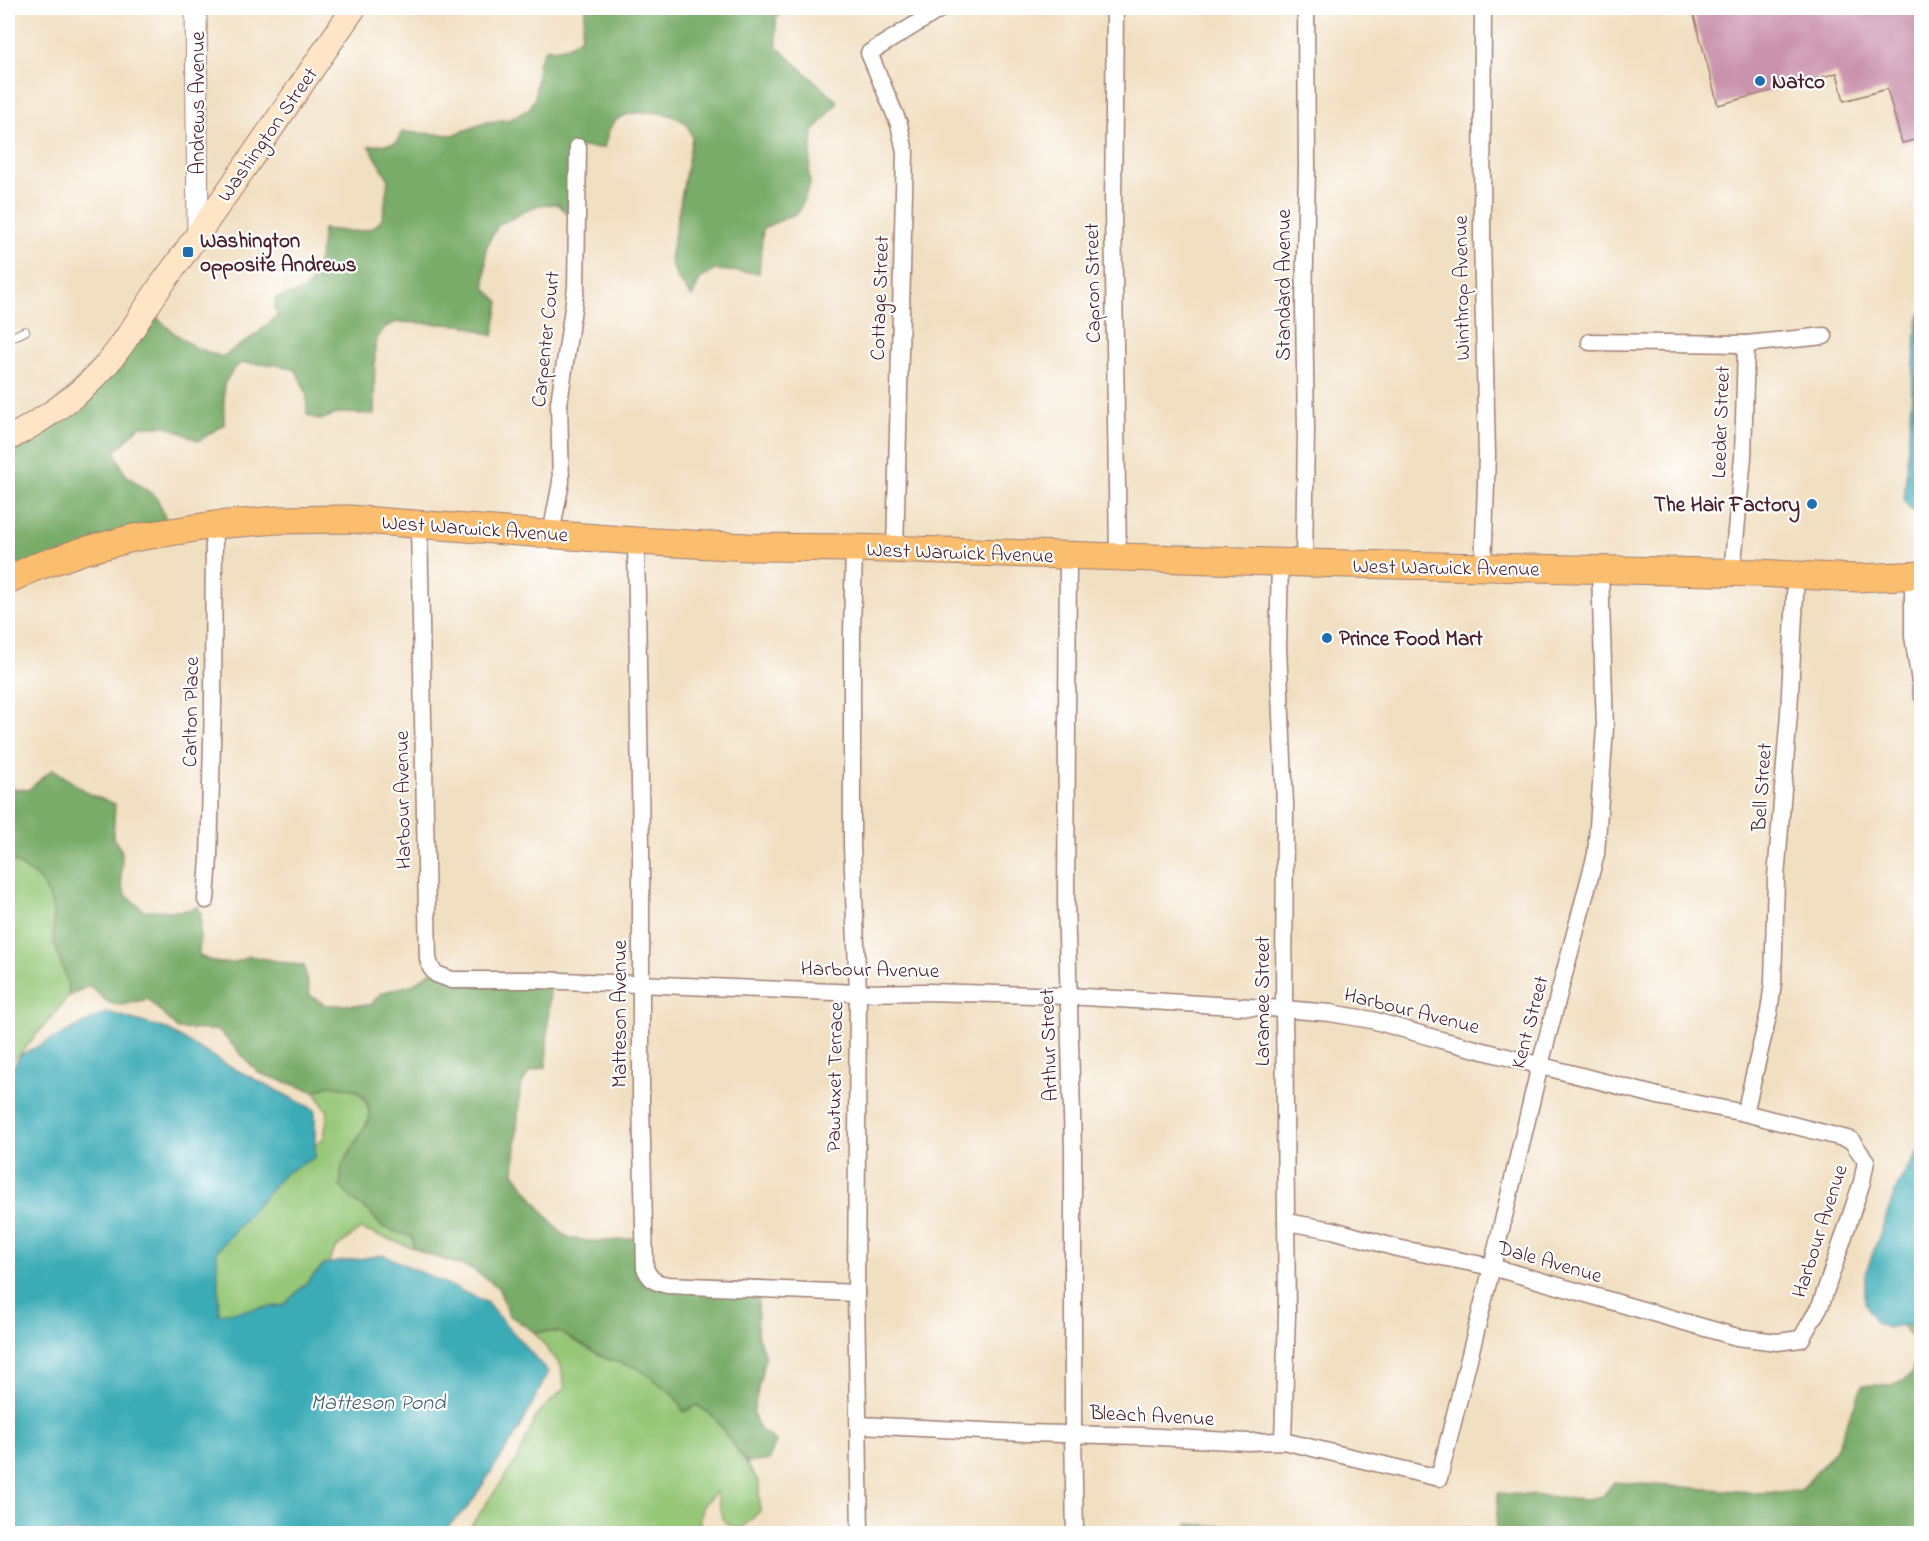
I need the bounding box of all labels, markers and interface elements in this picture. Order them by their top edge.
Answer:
street label: Andrews Avenue [184,31,214,175]
street label: Washington Street [211,62,328,210]
place label: Natco [1772,68,1825,98]
marker: Natco [1753,74,1767,88]
street label: Standard Avenue [1270,209,1300,361]
street label: Winthrop Avenue [1447,214,1479,361]
street label: Capron Street [1078,223,1110,343]
place label: Washington opposite Andrews [200,227,357,281]
street label: Cottage Street [864,235,900,361]
marker: Washington opposite Andrews [181,245,195,259]
street label: Carpenter Court [525,270,569,409]
street label: Leeder Street [1705,365,1739,479]
place label: The Hair Factory [1654,491,1800,523]
marker: The Hair Factory [1805,497,1819,511]
street label: West Warwick Avenue [381,509,570,552]
street label: West Warwick Avenue [866,536,1054,572]
street label: West Warwick Avenue [1352,552,1540,586]
place label: Prince Food Mart [1339,625,1484,655]
marker: Prince Food Mart [1320,631,1334,645]
street label: Carlton Place [176,656,208,768]
street label: Harbour Avenue [388,730,420,869]
street label: Bell Street [1745,742,1781,833]
street label: Laramee Street [1249,936,1279,1066]
street label: Matteson Avenue [606,940,636,1088]
street label: Harbour Avenue [800,955,940,987]
street label: Kent Street [1504,973,1558,1072]
street label: Harbour Avenue [1341,981,1483,1043]
street label: Arthur Street [1033,988,1067,1102]
street label: Pawtuxet Terrace [820,1001,852,1153]
street label: Harbour Avenue [1785,1161,1857,1302]
street label: Dale Avenue [1493,1233,1606,1292]
water label: Matteson Pond [311,1388,447,1420]
street label: Bleach Avenue [1088,1399,1215,1435]

